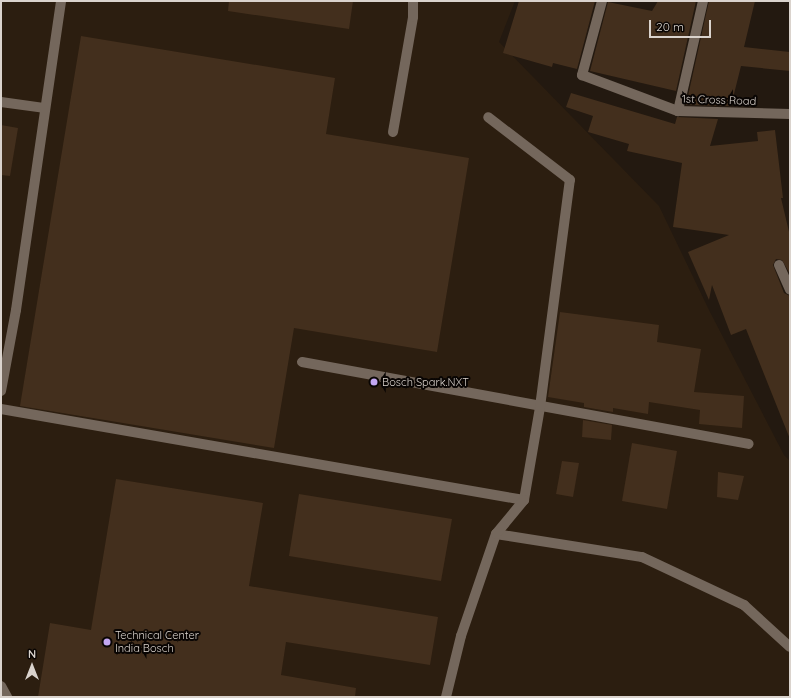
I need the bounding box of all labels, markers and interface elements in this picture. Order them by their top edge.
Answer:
scale bar [651,12,713,38]
text: 20 m [656,19,684,34]
street label: 1st Cross Road [682,92,756,108]
place label: Bosch Spark.NXT [382,375,469,389]
marker: Bosch Spark.NXT [369,377,379,387]
place label: Technical Center India Bosch [115,629,199,655]
marker: Technical Center India Bosch [102,637,112,647]
north arrow [12,646,52,686]
text: N [28,647,36,661]

